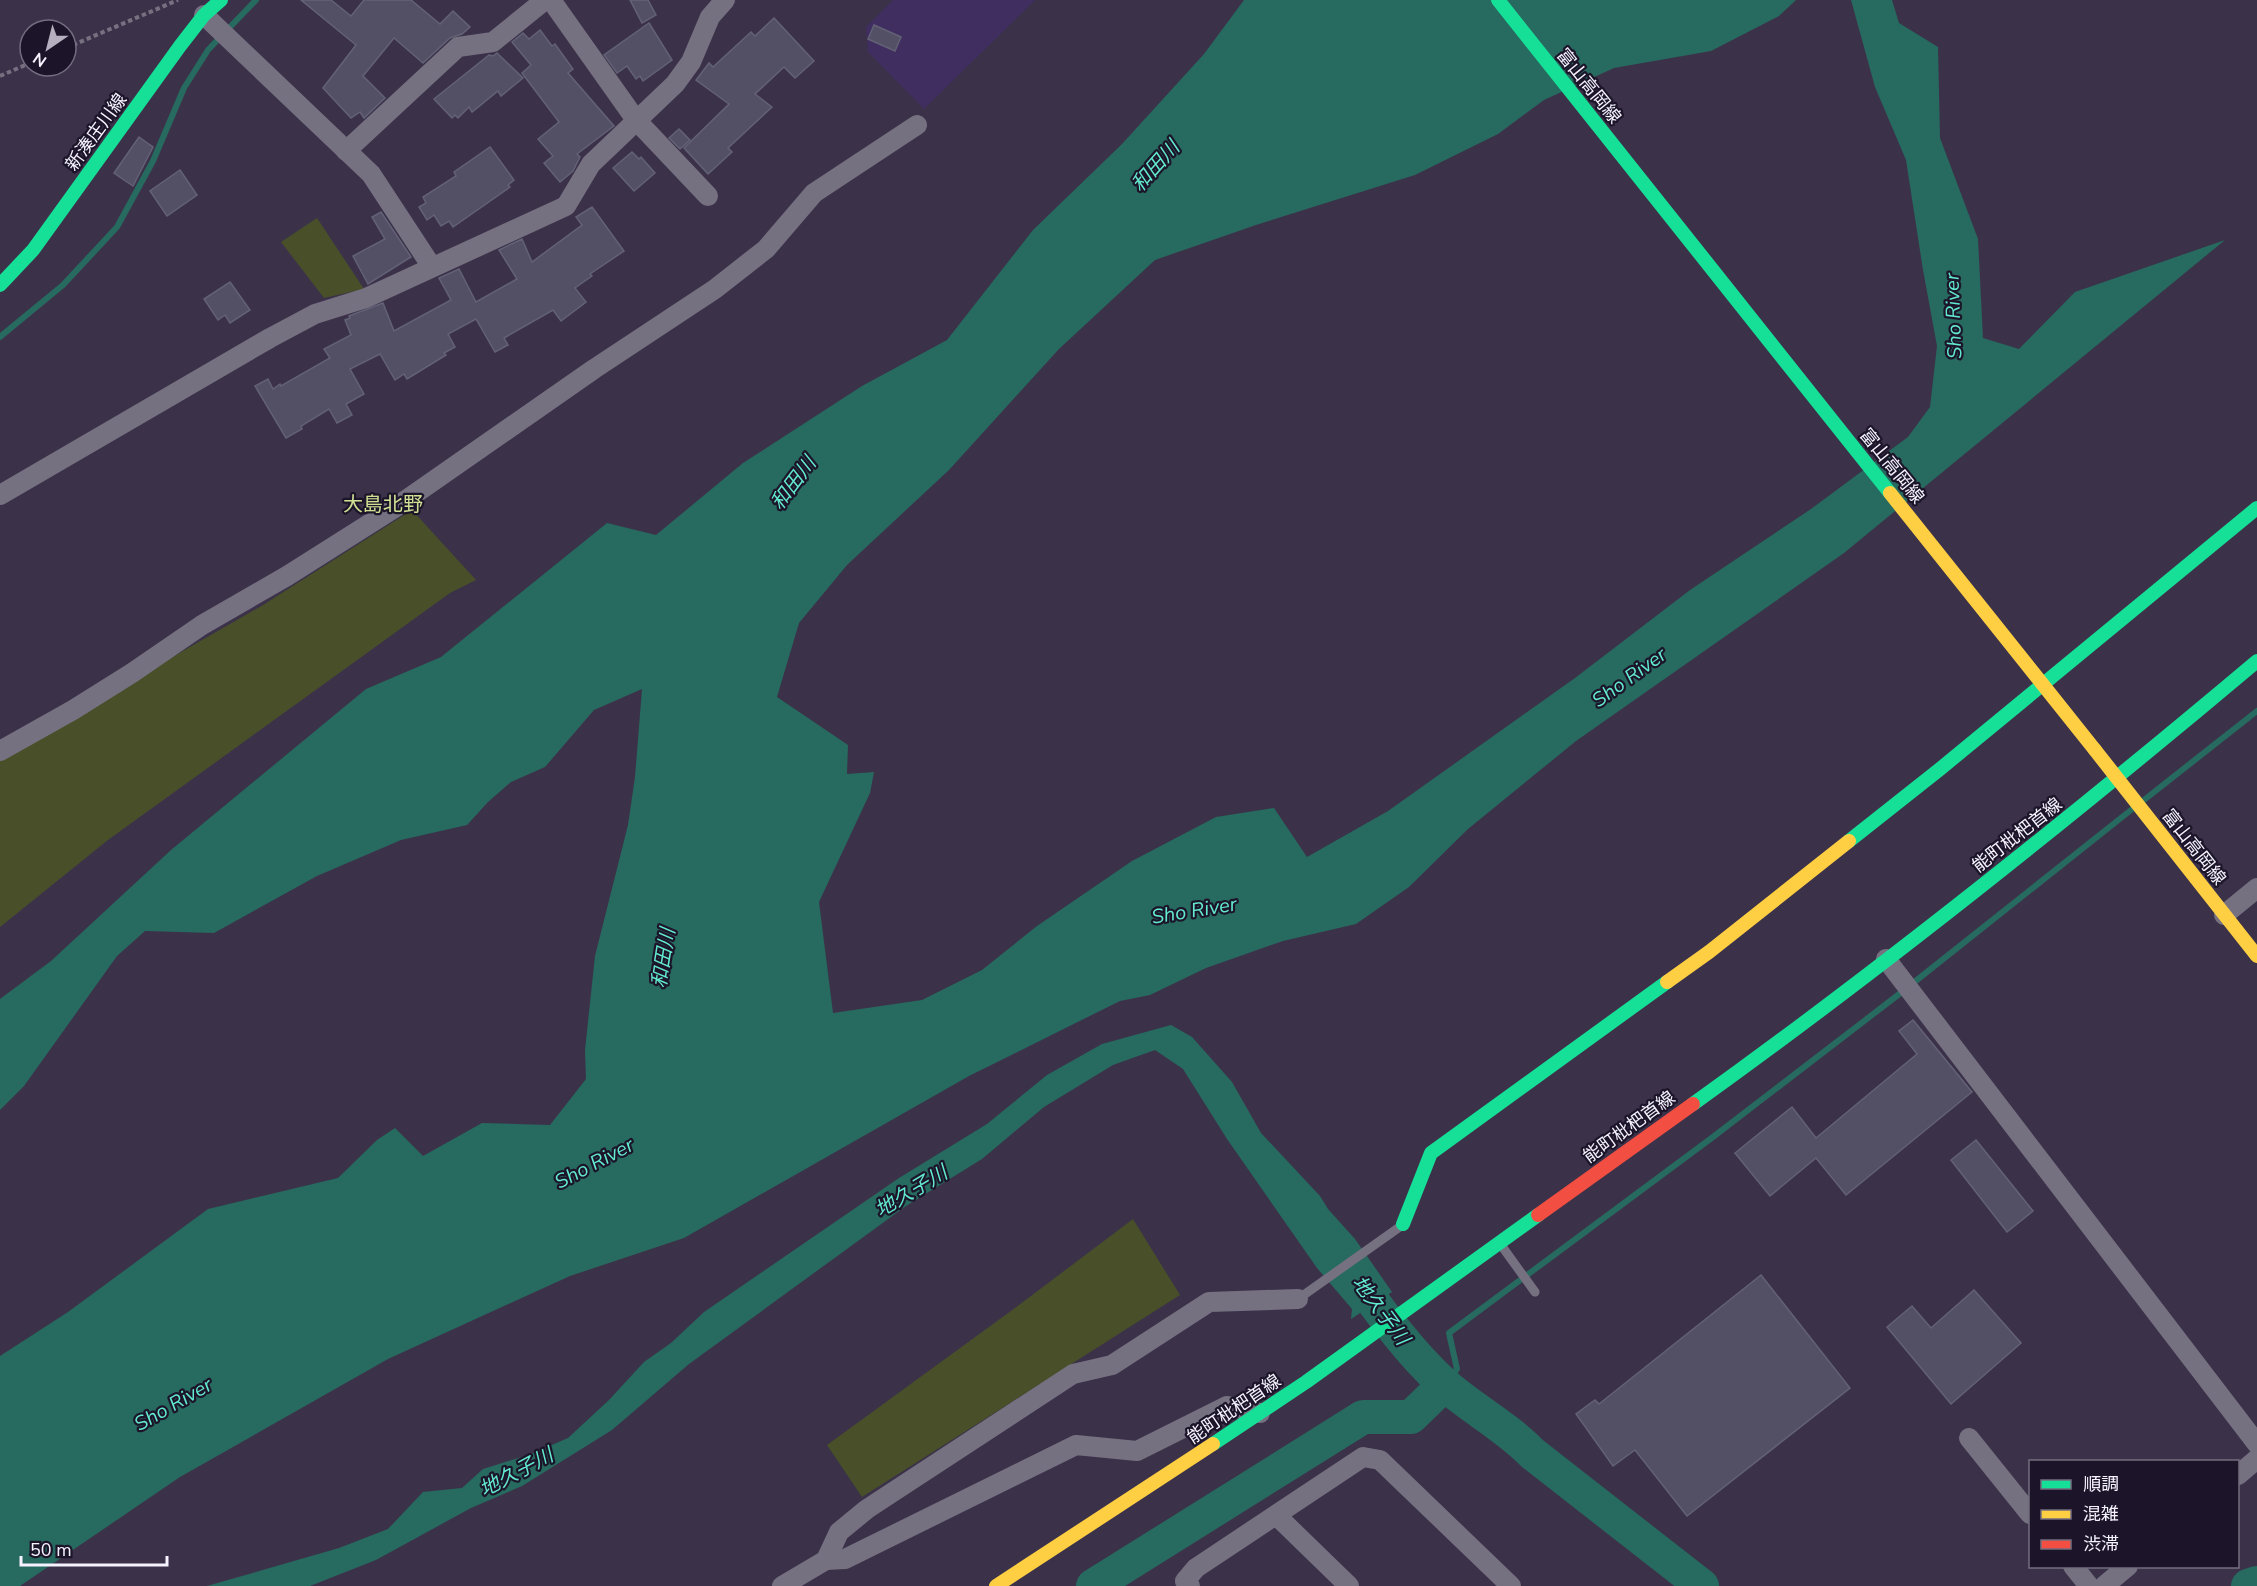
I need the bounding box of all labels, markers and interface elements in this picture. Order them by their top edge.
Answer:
north arrow [18,18,78,78]
street label: 富山高岡線 [1551,43,1627,129]
text: N [29,47,51,72]
street label: 新湊庄川線 [60,89,132,175]
water label: 和田川 [1125,134,1187,198]
water label: Sho River [1938,272,1968,359]
street label: 富山高岡線 [1854,423,1930,509]
water label: 和田川 [765,450,823,515]
district label: 大島北野 [343,491,423,518]
water label: Sho River [1587,641,1673,714]
street label: 能町枇杷首線 [1967,792,2067,878]
street label: 富山高岡線 [2157,804,2231,890]
water label: Sho River [1150,890,1239,931]
water label: 和田川 [645,924,682,990]
street label: 能町枇杷首線 [1578,1086,1680,1168]
water label: Sho River [550,1131,639,1196]
water label: 地久子川 [870,1158,954,1224]
water label: 地久子川 [1346,1270,1417,1352]
street label: 能町枇杷首線 [1183,1369,1285,1449]
water label: Sho River [129,1371,218,1438]
water label: 地久子川 [475,1441,560,1503]
legend [2029,1460,2239,1568]
text: 順調 [2083,1472,2119,1496]
text: 混雑 [2083,1502,2119,1526]
scale bar [21,1529,166,1567]
text: 渋滞 [2083,1532,2119,1556]
text: 50 m [30,1538,72,1562]

